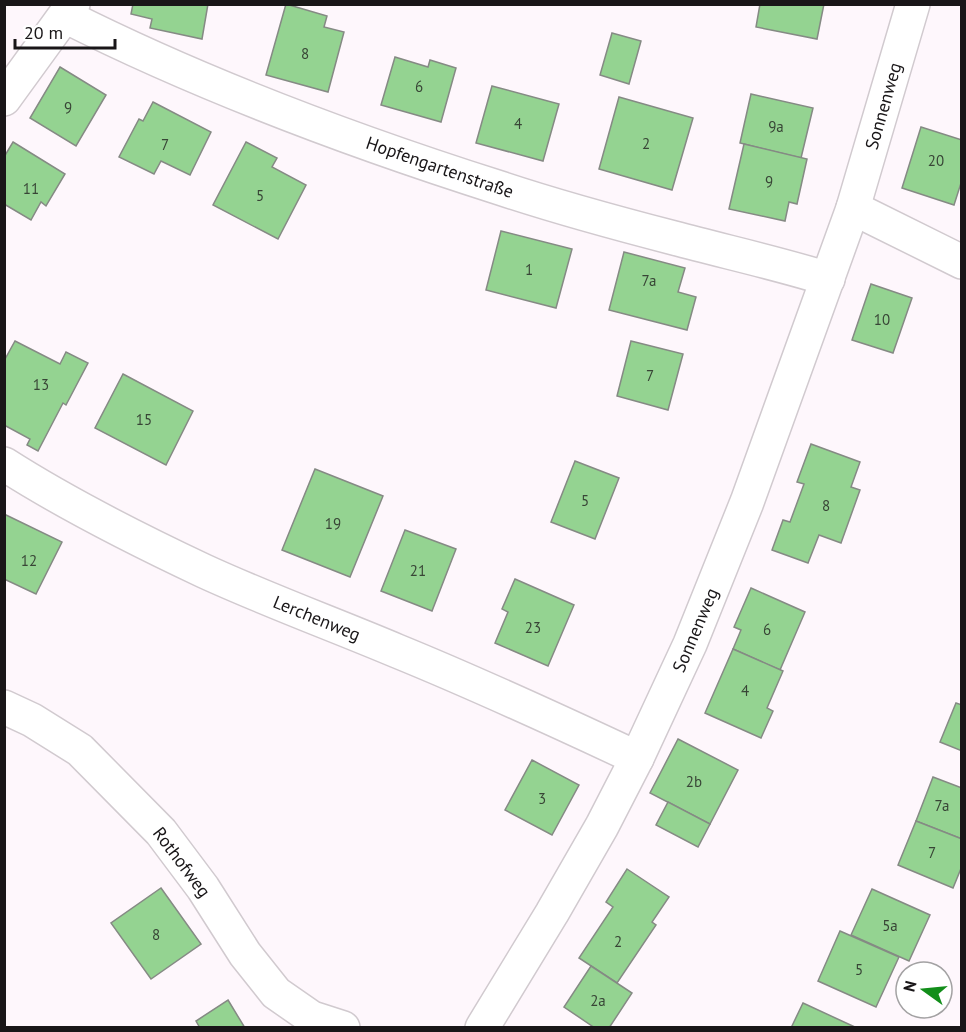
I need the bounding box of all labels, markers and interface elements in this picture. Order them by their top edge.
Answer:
scale bar [15,12,116,50]
text: 20 m [24,21,63,44]
house number: 8 [301,44,309,63]
street label: Sonnenweg [860,60,906,152]
house number: 6 [415,77,423,96]
house number: 9 [64,98,72,117]
house number: 4 [514,114,522,133]
house number: 9a [768,117,784,136]
street label: Hopfengartenstraße [363,131,517,203]
house number: 2 [642,134,650,153]
house number: 7 [161,135,169,154]
house number: 20 [928,151,944,170]
house number: 9 [765,172,773,191]
house number: 11 [23,179,39,198]
house number: 5 [256,186,264,205]
house number: 1 [525,260,533,279]
house number: 7a [642,271,656,290]
house number: 10 [874,310,890,329]
house number: 7 [646,366,654,385]
house number: 13 [33,375,49,394]
house number: 15 [136,410,152,429]
house number: 5 [581,491,589,510]
house number: 8 [822,496,830,515]
house number: 19 [325,514,341,533]
house number: 12 [21,551,37,570]
house number: 21 [410,561,426,580]
street label: Sonnenweg [667,584,723,676]
street label: Lerchenweg [270,590,364,646]
house number: 23 [525,618,541,637]
house number: 6 [763,620,771,639]
house number: 4 [741,681,749,700]
house number: 2b [686,772,702,791]
house number: 3 [538,789,546,808]
house number: 7a [935,796,949,815]
street label: Rothofweg [148,822,216,902]
house number: 7 [928,843,936,862]
house number: 5a [882,916,898,935]
house number: 8 [152,925,160,944]
house number: 2 [614,932,622,951]
house number: 5 [855,960,863,979]
north arrow [894,960,954,1020]
text: N [898,978,921,994]
house number: 2a [590,991,606,1010]

